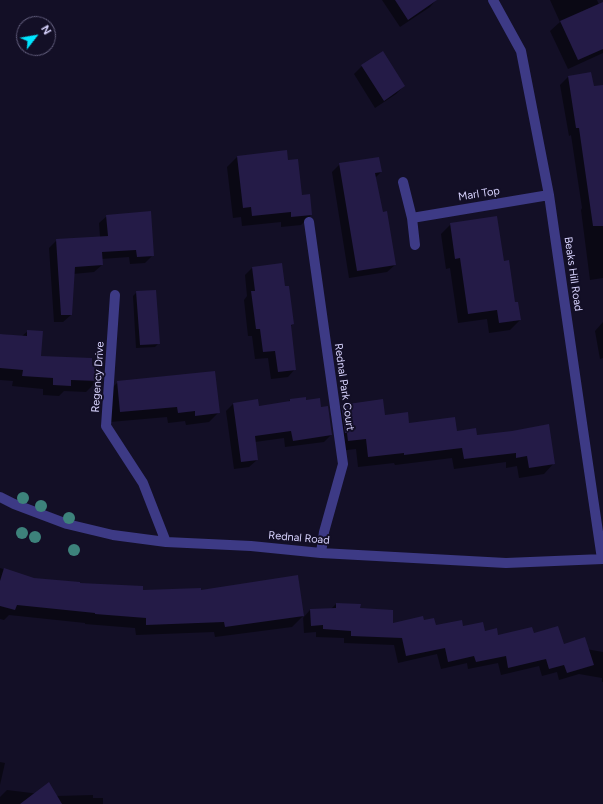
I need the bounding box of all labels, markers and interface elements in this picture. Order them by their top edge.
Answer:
north arrow [16,16,56,56]
text: N [38,23,54,37]
street label: Marl Top [457,184,501,204]
street label: Beaks Hill Road [561,236,585,312]
street label: Regency Drive [89,341,107,413]
street label: Rednal Park Court [331,342,357,432]
street label: Rednal Road [268,529,330,547]

